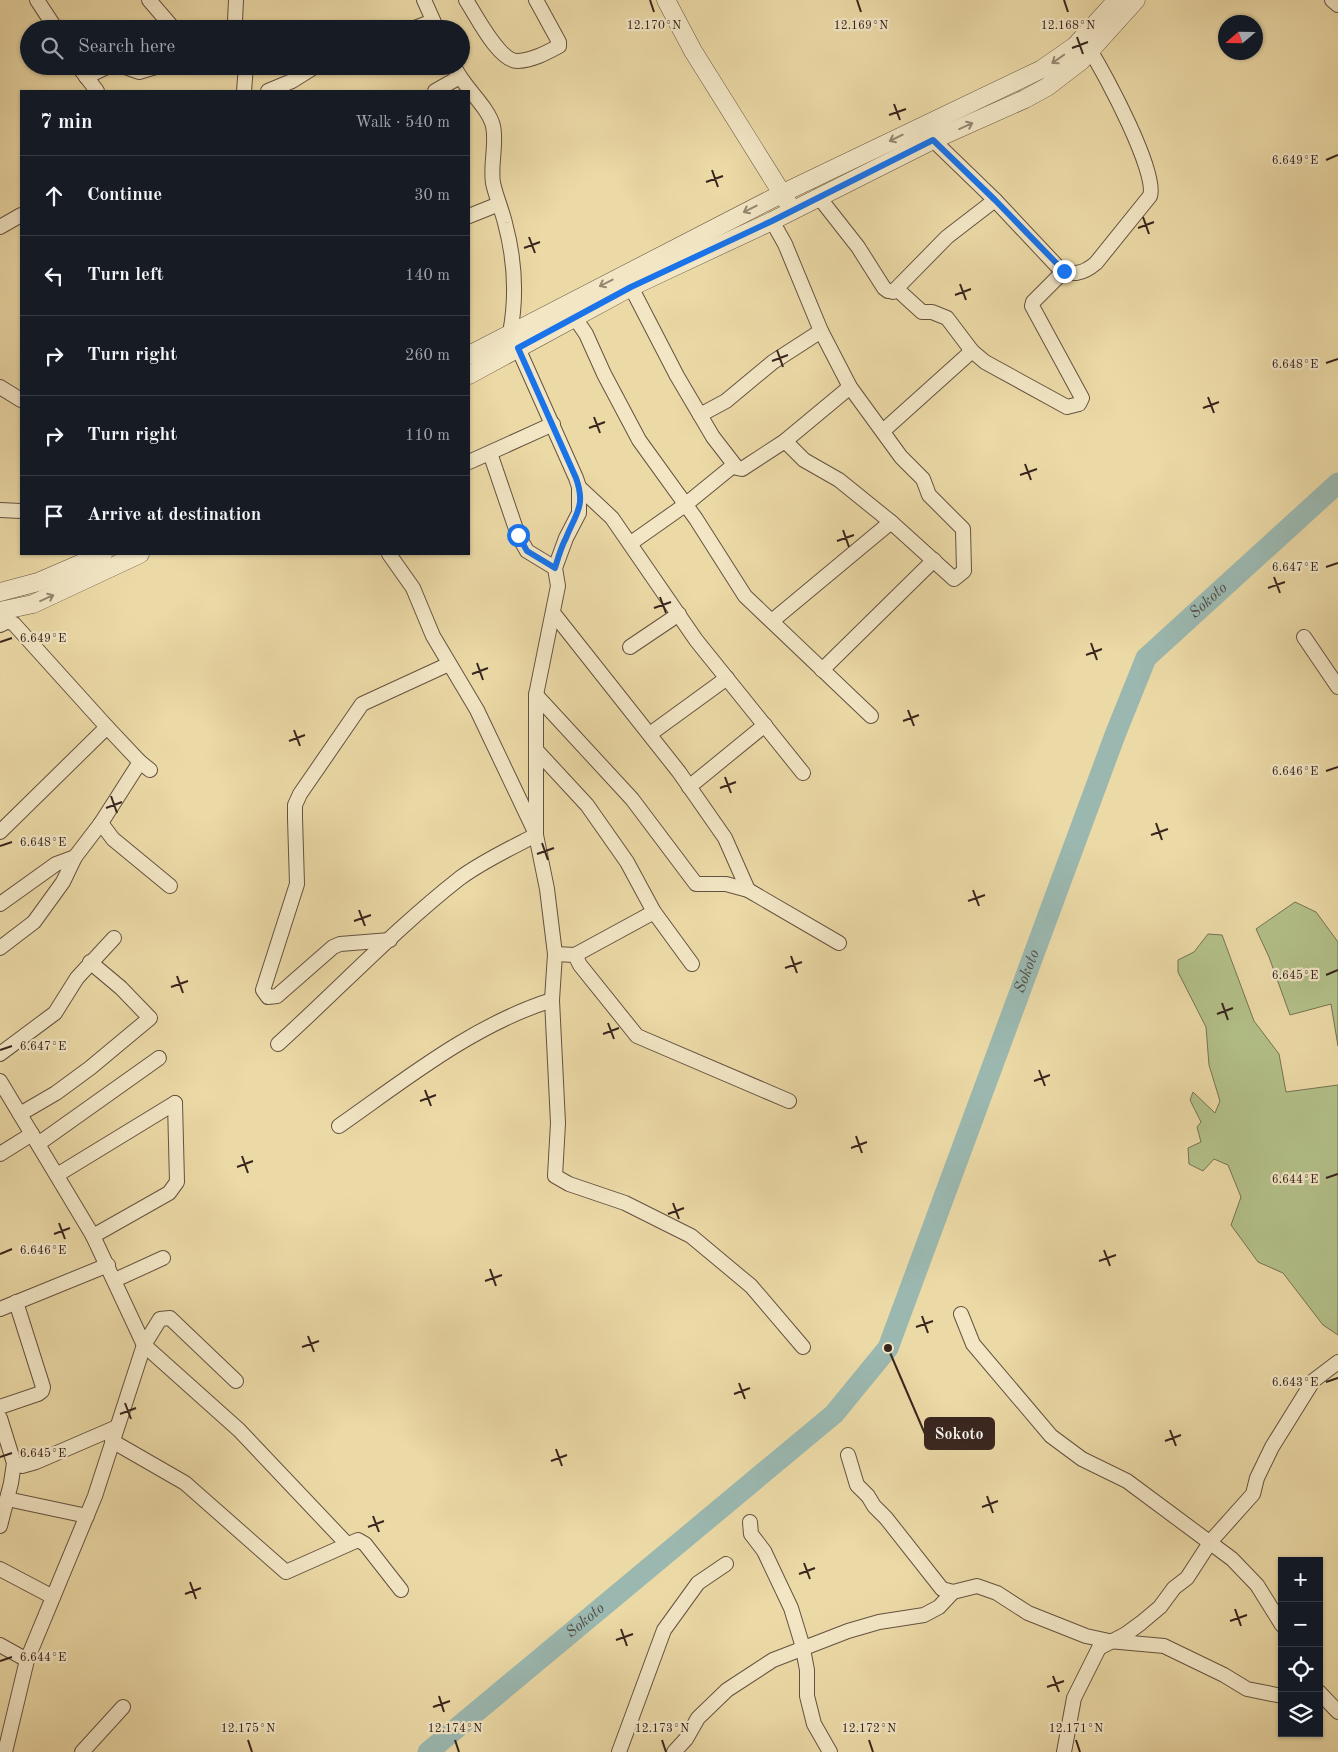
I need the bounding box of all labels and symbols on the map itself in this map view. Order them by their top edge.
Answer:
north arrow [1218,15,1263,60]
text: 12.170°N [627,20,681,32]
text: 12.169°N [834,20,888,32]
text: 12.168°N [1041,20,1095,32]
one-way arrow [1051,54,1065,64]
one-way arrow [958,120,973,130]
one-way arrow [889,133,904,143]
text: 6.649°E [1272,155,1318,167]
one-way arrow [743,204,758,214]
route end [1053,260,1076,283]
one-way arrow [598,278,613,288]
text: 6.648°E [1272,359,1318,371]
route start [507,524,530,547]
text: 6.647°E [1272,562,1318,574]
water label: Sokoto [1187,580,1231,622]
one-way arrow [39,593,54,603]
text: 6.649°E [20,633,66,645]
text: 6.646°E [1272,766,1318,778]
text: 6.648°E [20,837,66,849]
water label: Sokoto [1012,948,1043,995]
text: 6.645°E [1272,969,1318,982]
text: 6.647°E [20,1041,66,1053]
text: 6.644°E [1272,1174,1318,1186]
text: 6.646°E [20,1245,66,1257]
text: 6.643°E [1272,1377,1318,1389]
callout: Sokoto [925,1418,994,1449]
text: Sokoto [935,1427,983,1443]
text: 6.645°E [20,1447,66,1460]
water label: Sokoto [563,1600,608,1641]
text: 6.644°E [20,1652,66,1664]
text: 12.175°N [221,1722,275,1735]
text: 12.174°N [428,1723,482,1735]
text: 12.173°N [635,1723,689,1735]
text: 12.172°N [842,1723,896,1735]
text: 12.171°N [1049,1723,1103,1735]

